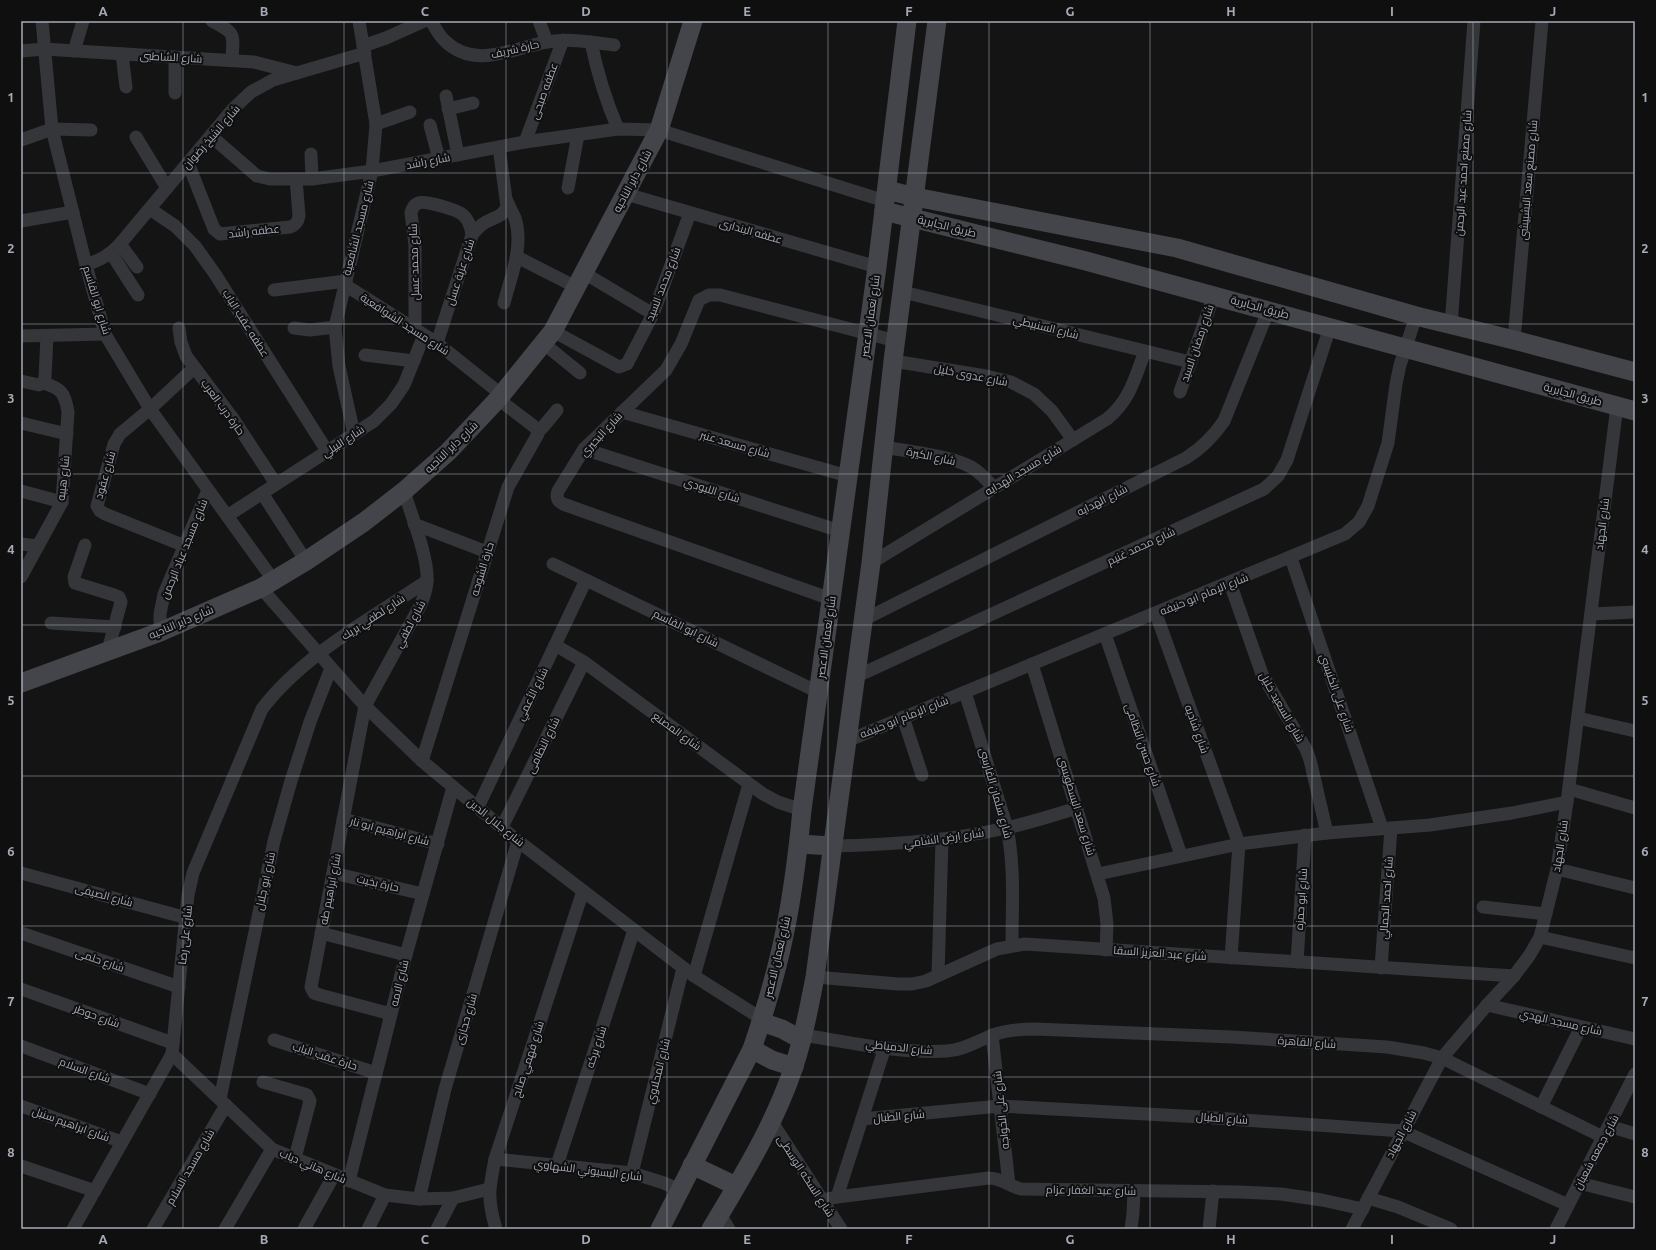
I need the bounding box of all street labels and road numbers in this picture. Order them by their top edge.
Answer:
street label: حارة شريف [490,38,540,61]
street label: شارع الشاطبى [139,49,203,67]
street label: عطفه صبحى [528,61,561,121]
street label: شارع الشيخ رضوان [180,103,243,173]
street label: شارع مصنع احمد عبد الرحمن [1453,109,1475,237]
street label: شارع مصنع سعد البشبيشى [1517,119,1541,241]
street label: شارع داير الناحيه [611,148,655,215]
street label: شارع راشد [405,151,451,173]
street label: شارع مسجد الشافعية [340,179,378,277]
street label: طريق الجابرية [916,213,978,240]
street label: عطفه البندارى [718,216,784,247]
street label: عطفه راشد [228,222,280,241]
street label: شارع محمد عسل [407,223,423,301]
street label: شارع عزبة عسل [444,237,478,307]
street label: شارع محمد السيد [643,245,684,323]
street label: شارع ابو القاسم [79,264,113,336]
street label: شارع نعمان الاعصر [858,274,884,359]
street label: عطفه عقب الباب [221,287,271,359]
street label: شارع مسجد الشوافعية [357,291,452,359]
street label: طريق الجابرية [1229,293,1291,322]
street label: شارع رمضان السيد [1178,303,1218,384]
street label: شارع السنبيطي [1011,313,1080,344]
street label: شارع عدوى خليل [933,362,1009,390]
street label: حارة درب العرب [198,377,247,438]
street label: طريق الجابرية [1542,380,1604,409]
street label: شارع البحيري [577,409,627,461]
street label: شارع داير الناحيه [422,419,481,477]
street label: شارع البيلي [320,423,368,462]
street label: شارع مسعد عنبر [697,428,771,462]
street label: شارع مسجد الهدايه [983,443,1064,499]
street label: شارع الكيرة [905,445,957,469]
street label: شارع عقود [92,450,119,501]
street label: شارع هيبه [55,455,73,501]
street label: شارع اللبودي [682,475,741,508]
street label: شارع الهدايه [1075,482,1130,520]
street label: شارع مسجد عباد الرحمن [158,497,211,601]
street label: شارع الجهاد [1593,497,1613,551]
street label: شارع محمد غنيم [1105,525,1178,569]
street label: حارة الشوحه [468,541,497,598]
street label: شارع الإمام ابو حنيفه [1158,571,1251,619]
street label: شارع لطفي بريك [339,592,409,645]
street label: شارع نعمان الاعصر [814,595,840,680]
street label: شارع لطفي [393,598,430,651]
street label: شارع داير الناحيه [147,603,216,643]
street label: شارع ابو القاسم [650,607,721,651]
street label: شارع على الكنيسي [1316,652,1356,734]
street label: شارع الأعمي [514,666,553,724]
street label: شارع السعيد خليل [1255,670,1307,745]
street label: شارع الإمام ابو حنيفه [858,694,951,742]
street label: شارع حسن النظامى [1121,702,1163,789]
street label: شارع شاديه [1181,703,1211,756]
street label: شارع المصنع [649,709,704,754]
street label: شارع النظامى [524,715,564,776]
street label: شارع سلمان الفارسى [975,746,1015,840]
street label: شارع سعد البسطويسى [1054,755,1098,857]
street label: شارع جلال الدين [464,795,527,850]
street label: شارع ابراهيم ابو نار [348,814,431,849]
street label: شارع الجهاد [1550,819,1572,873]
street label: شارع ارض الشامي [903,826,985,853]
street label: شارع ابو جلال [253,851,279,912]
street label: شارع ابراهيم طه [317,852,345,926]
street label: شارع احمد الجمالي [1377,856,1398,940]
street label: شارع ابو حمزه [1293,868,1311,930]
street label: حارة بخيت [355,872,400,895]
street label: شارع الصيفى [73,882,134,910]
street label: شارع على رضا [176,905,196,965]
street label: شارع نعمان الاعصر [762,915,794,1000]
street label: شارع عبد العزيز السقا [1113,944,1207,964]
street label: شارع حلمى [74,946,126,976]
street label: شارع الامه [387,959,412,1008]
street label: شارع حجازى [453,992,481,1046]
street label: شارع حوطر [71,1002,121,1032]
street label: شارع مسجد الهدي [1518,1007,1603,1040]
street label: شارع فهمي صالح [510,1019,549,1100]
street label: شارع بركه [584,1025,610,1070]
street label: شارع القاهرة [1277,1034,1337,1052]
street label: شارع المحلاوي [644,1037,675,1106]
street label: شارع الدمياطي [865,1038,933,1059]
street label: حارة عقب الباب [291,1040,359,1073]
street label: شارع السلام [57,1055,112,1087]
street label: شارع على الخواجه [991,1070,1013,1150]
street label: شارع ابراهيم سنبل [30,1105,111,1145]
street label: شارع الطبال [873,1108,926,1126]
street label: شارع الجهاد [1383,1108,1420,1161]
street label: شارع الطبال [1196,1110,1248,1128]
street label: شارع جمعه شعبان [1571,1112,1623,1192]
street label: شارع مسجد السلام [164,1127,218,1208]
street label: شارع السكه الوسطى [773,1133,837,1220]
street label: شارع هاني دياب [277,1147,348,1188]
street label: شارع البسيوني الشهاوي [533,1157,643,1186]
street label: شارع عبد الغفار عزام [1046,1183,1136,1199]

